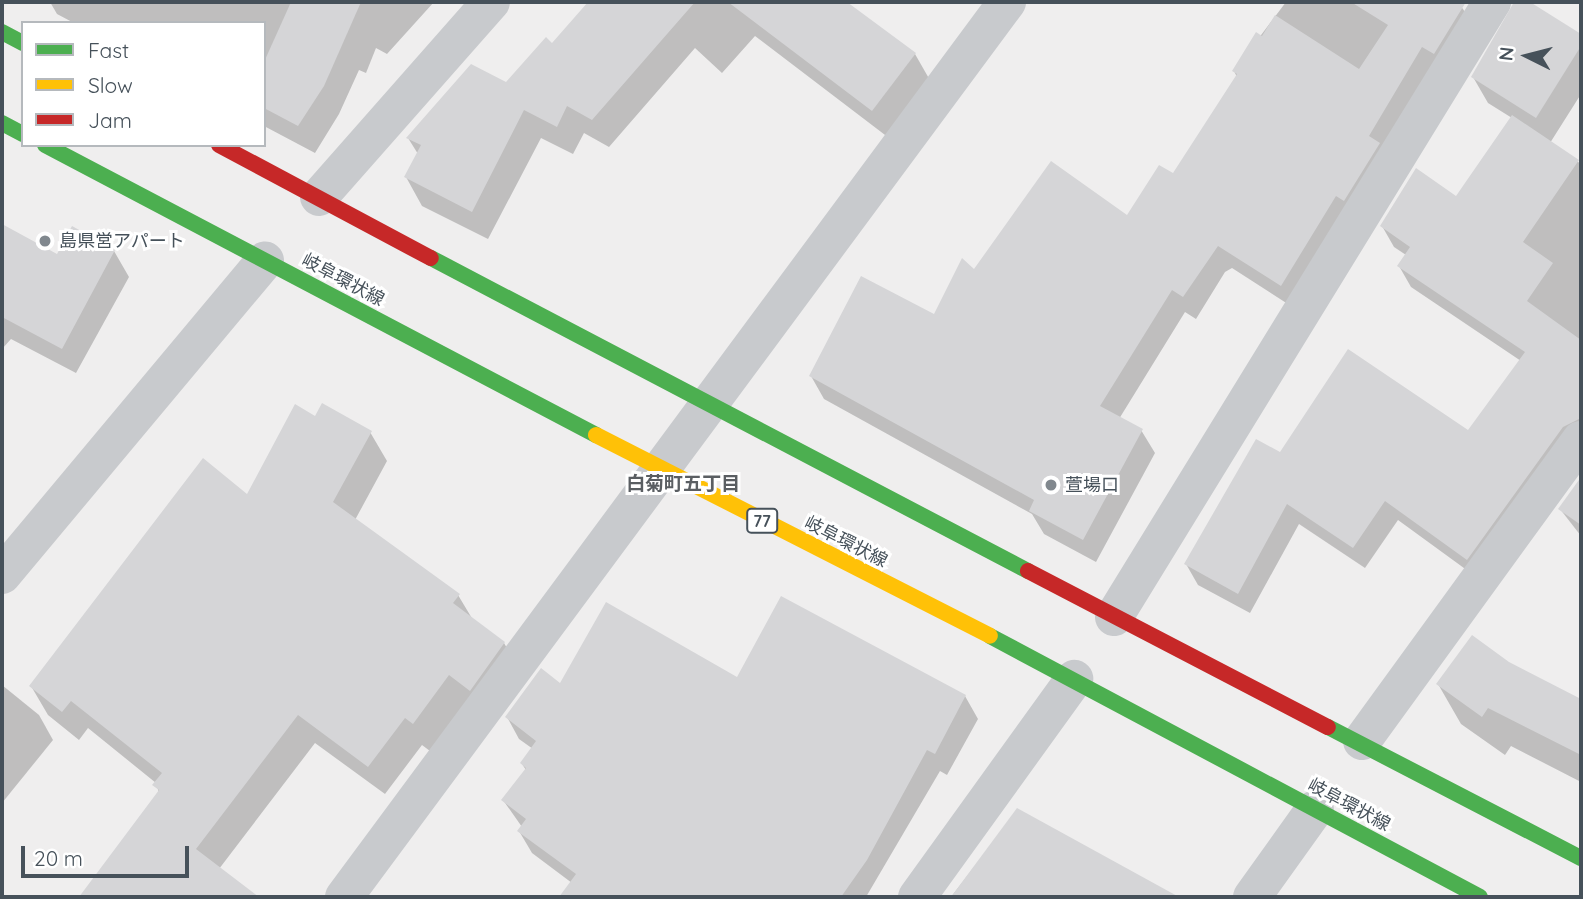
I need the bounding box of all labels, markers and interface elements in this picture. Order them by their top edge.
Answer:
legend [21,21,266,147]
north arrow [1492,21,1562,91]
text: Fast [88,37,129,63]
text: N [1493,46,1519,62]
text: Slow [88,72,133,98]
text: Jam [88,107,132,133]
place label: 島県営アパート [59,230,185,252]
marker: 島県営アパート [37,233,53,249]
street label: 岐阜環状線 [298,249,388,311]
district label: 白菊町五丁目 [626,473,740,495]
place label: 萱場口 [1065,474,1119,496]
marker: 萱場口 [1043,477,1059,493]
road number: 77 [744,508,780,534]
street label: 岐阜環状線 [801,512,891,572]
street label: 岐阜環状線 [1304,774,1394,836]
scale bar [24,832,192,876]
text: 20 m [34,845,83,871]

